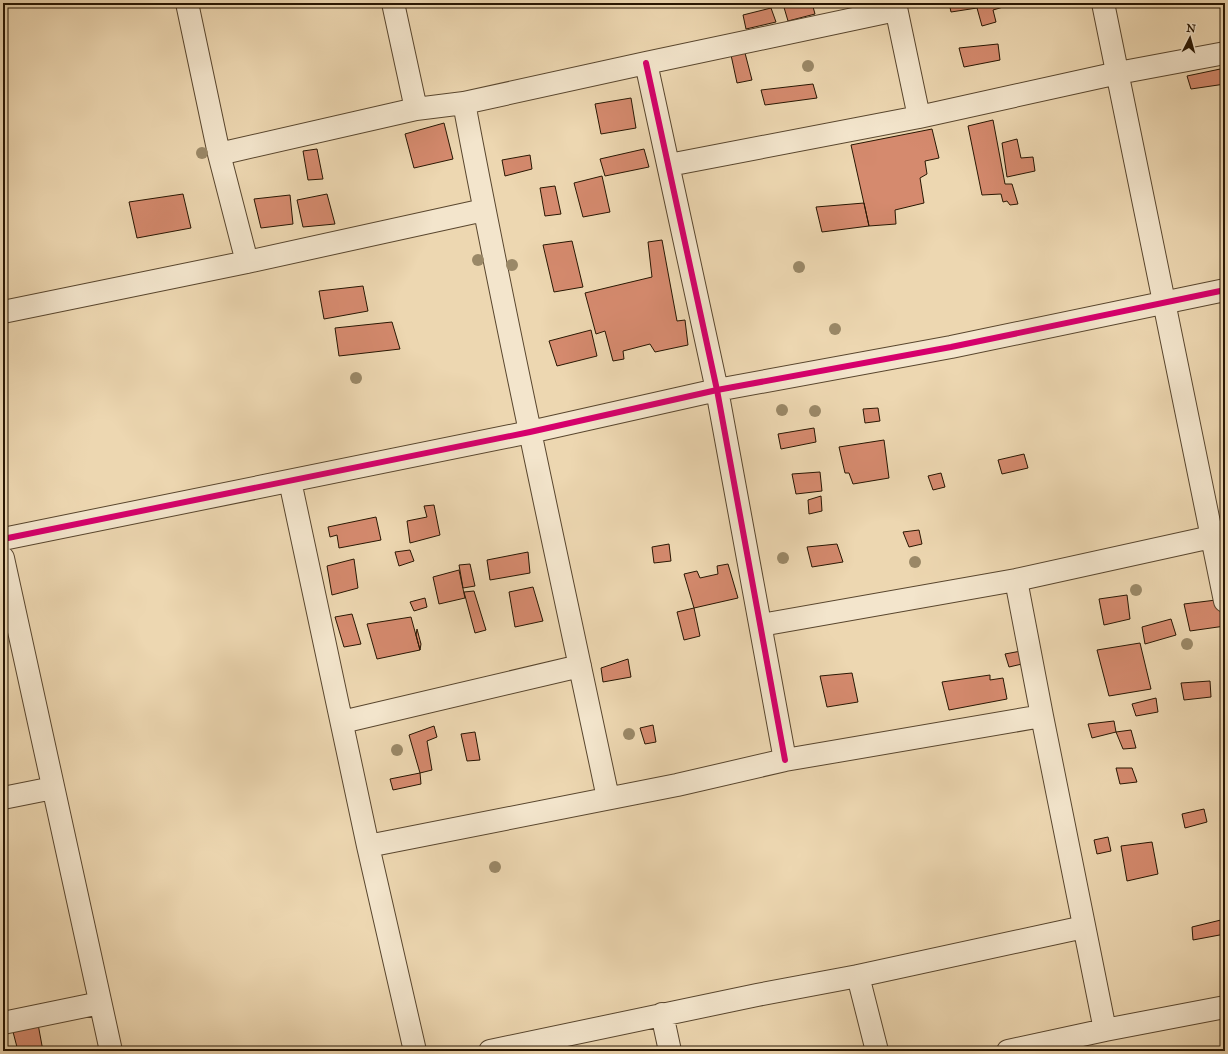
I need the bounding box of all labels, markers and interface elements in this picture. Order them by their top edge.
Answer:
north arrow [1170,18,1210,58]
text: N [1186,22,1197,36]

